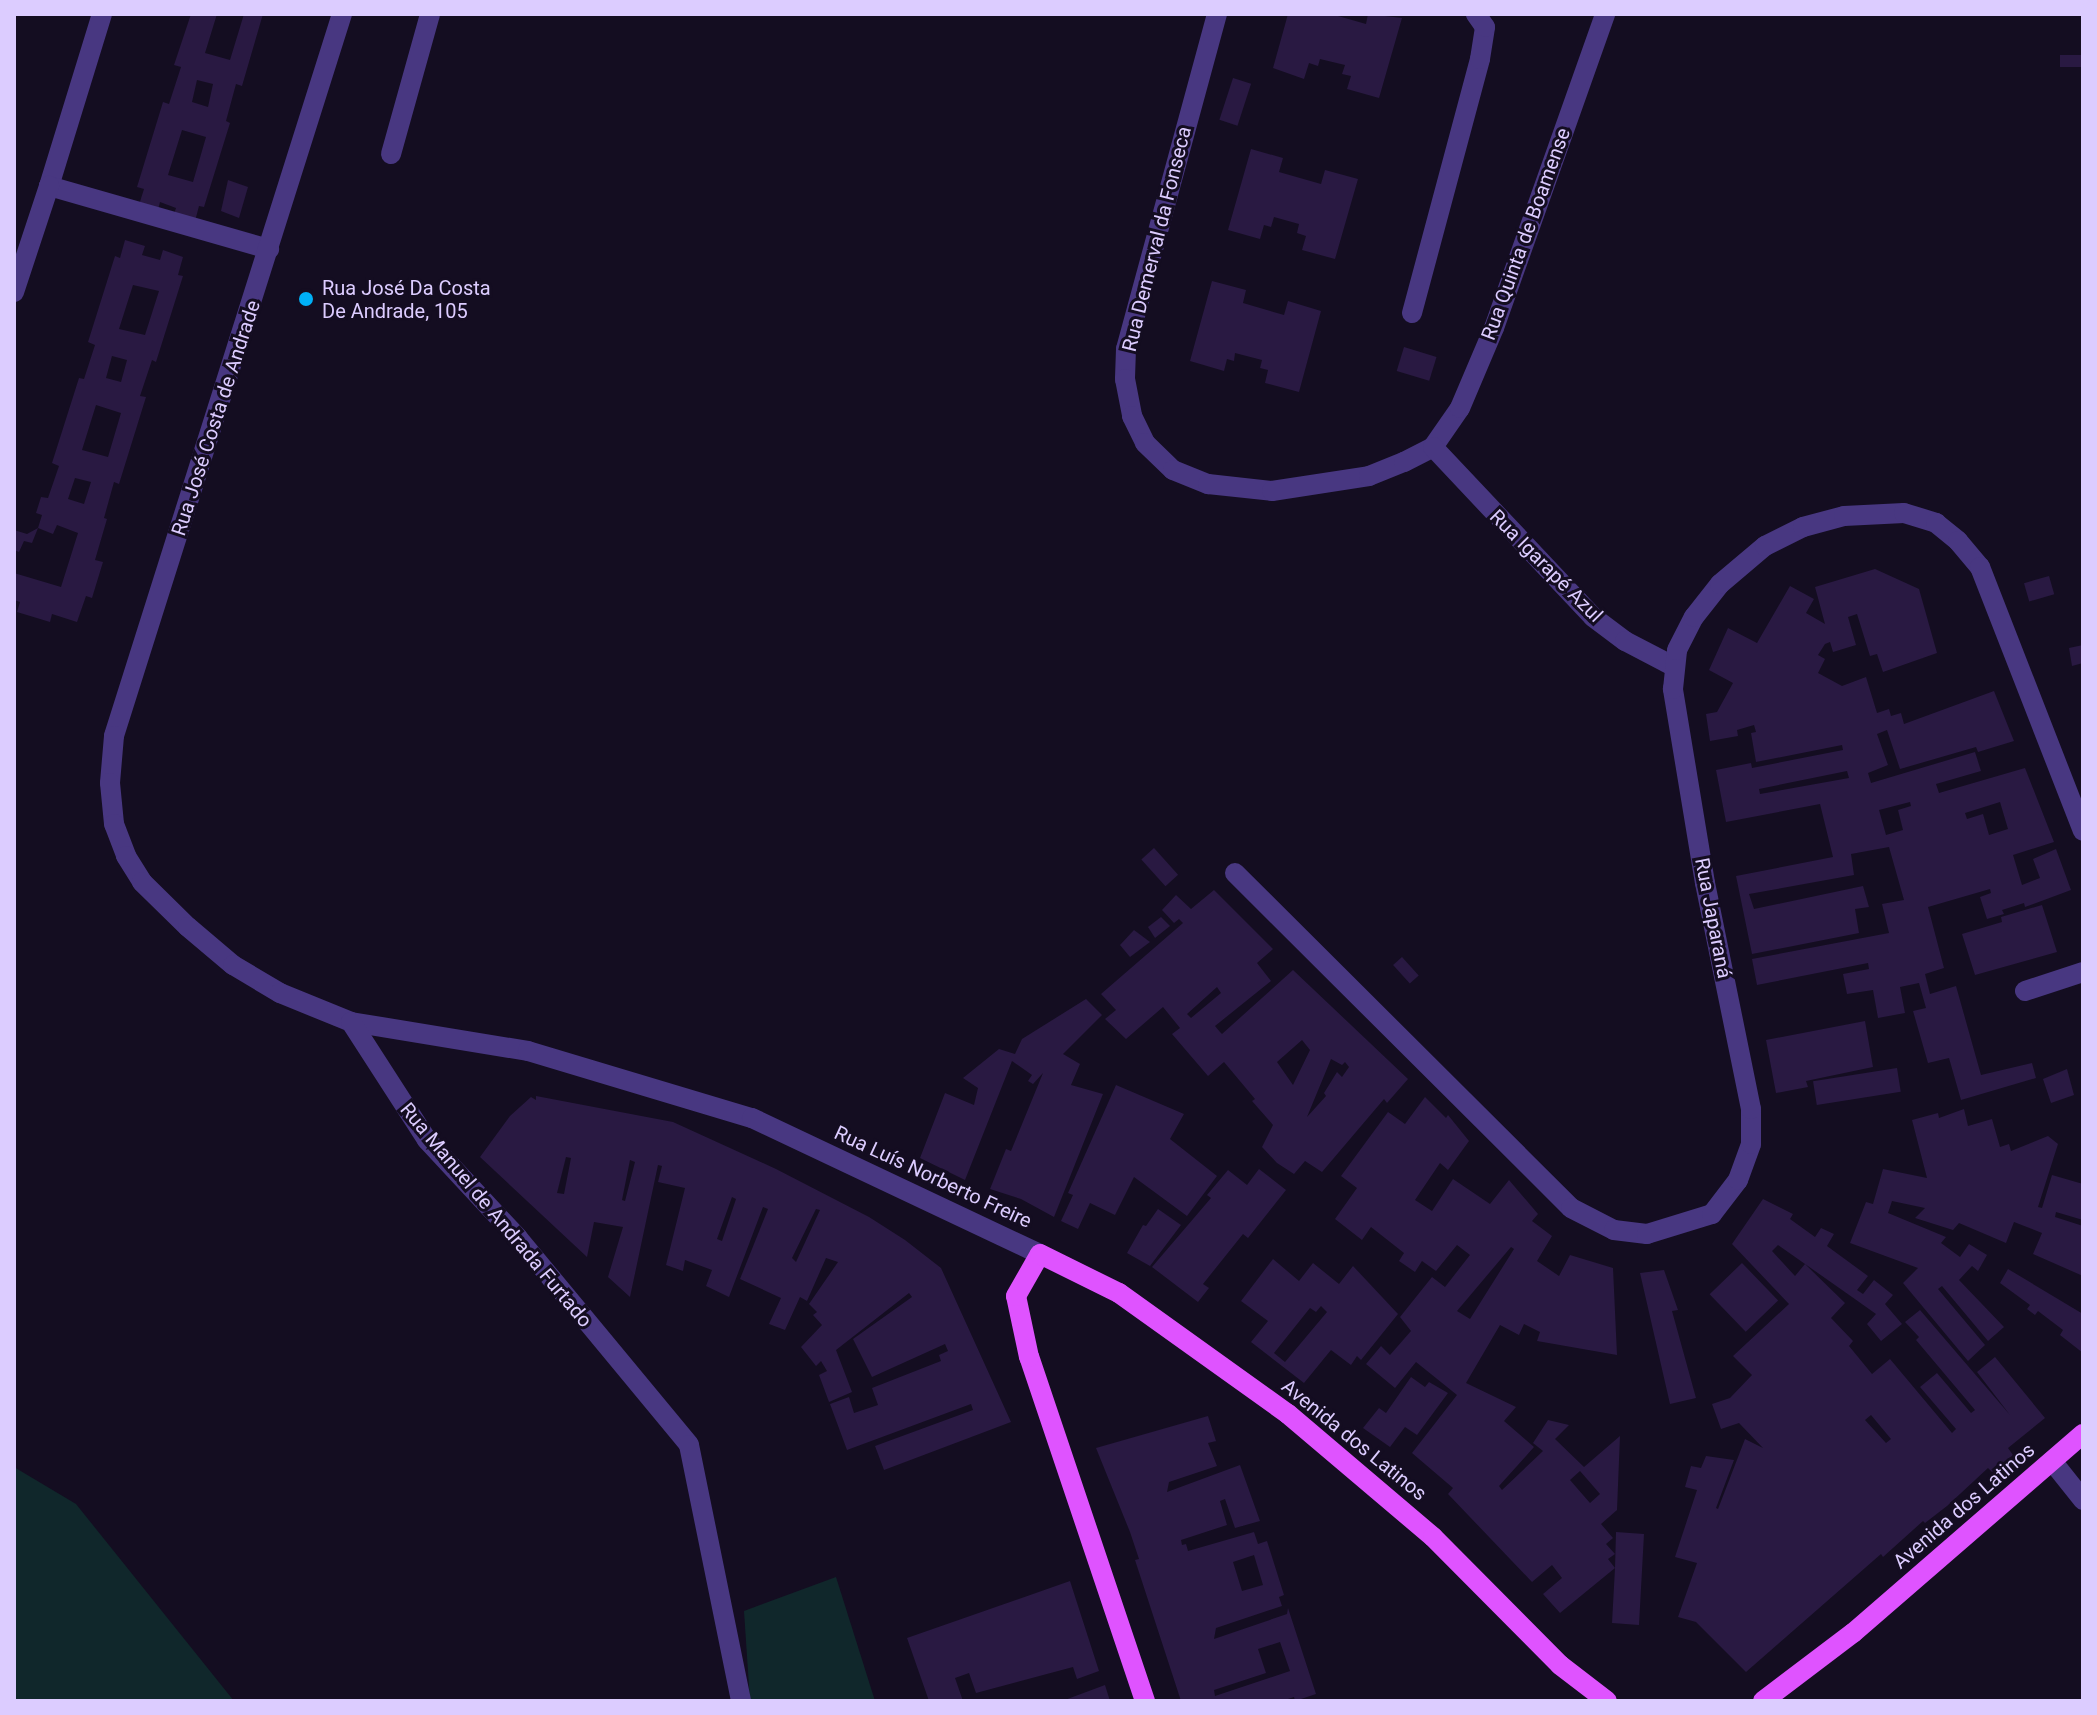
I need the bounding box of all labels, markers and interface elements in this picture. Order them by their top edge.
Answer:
street label: Rua Demerval da Fonseca [1117,124,1197,354]
street label: Rua Quinta de Boamense [1476,125,1576,343]
place label: Rua José Da Costa De Andrade, 105 [322,276,491,323]
marker: Rua José Da Costa De Andrade, 105 [297,290,315,308]
street label: Rua José Costa de Andrade [167,297,265,539]
street label: Rua Igarapé Azul [1485,505,1607,627]
street label: Rua Japaraná [1690,856,1736,980]
street label: Rua Manuel de Andrada Furtado [395,1098,597,1332]
street label: Rua Luís Norberto Freire [830,1121,1036,1233]
street label: Avenida dos Latinos [1277,1374,1431,1506]
street label: Avenida dos Latinos [1888,1438,2040,1574]

